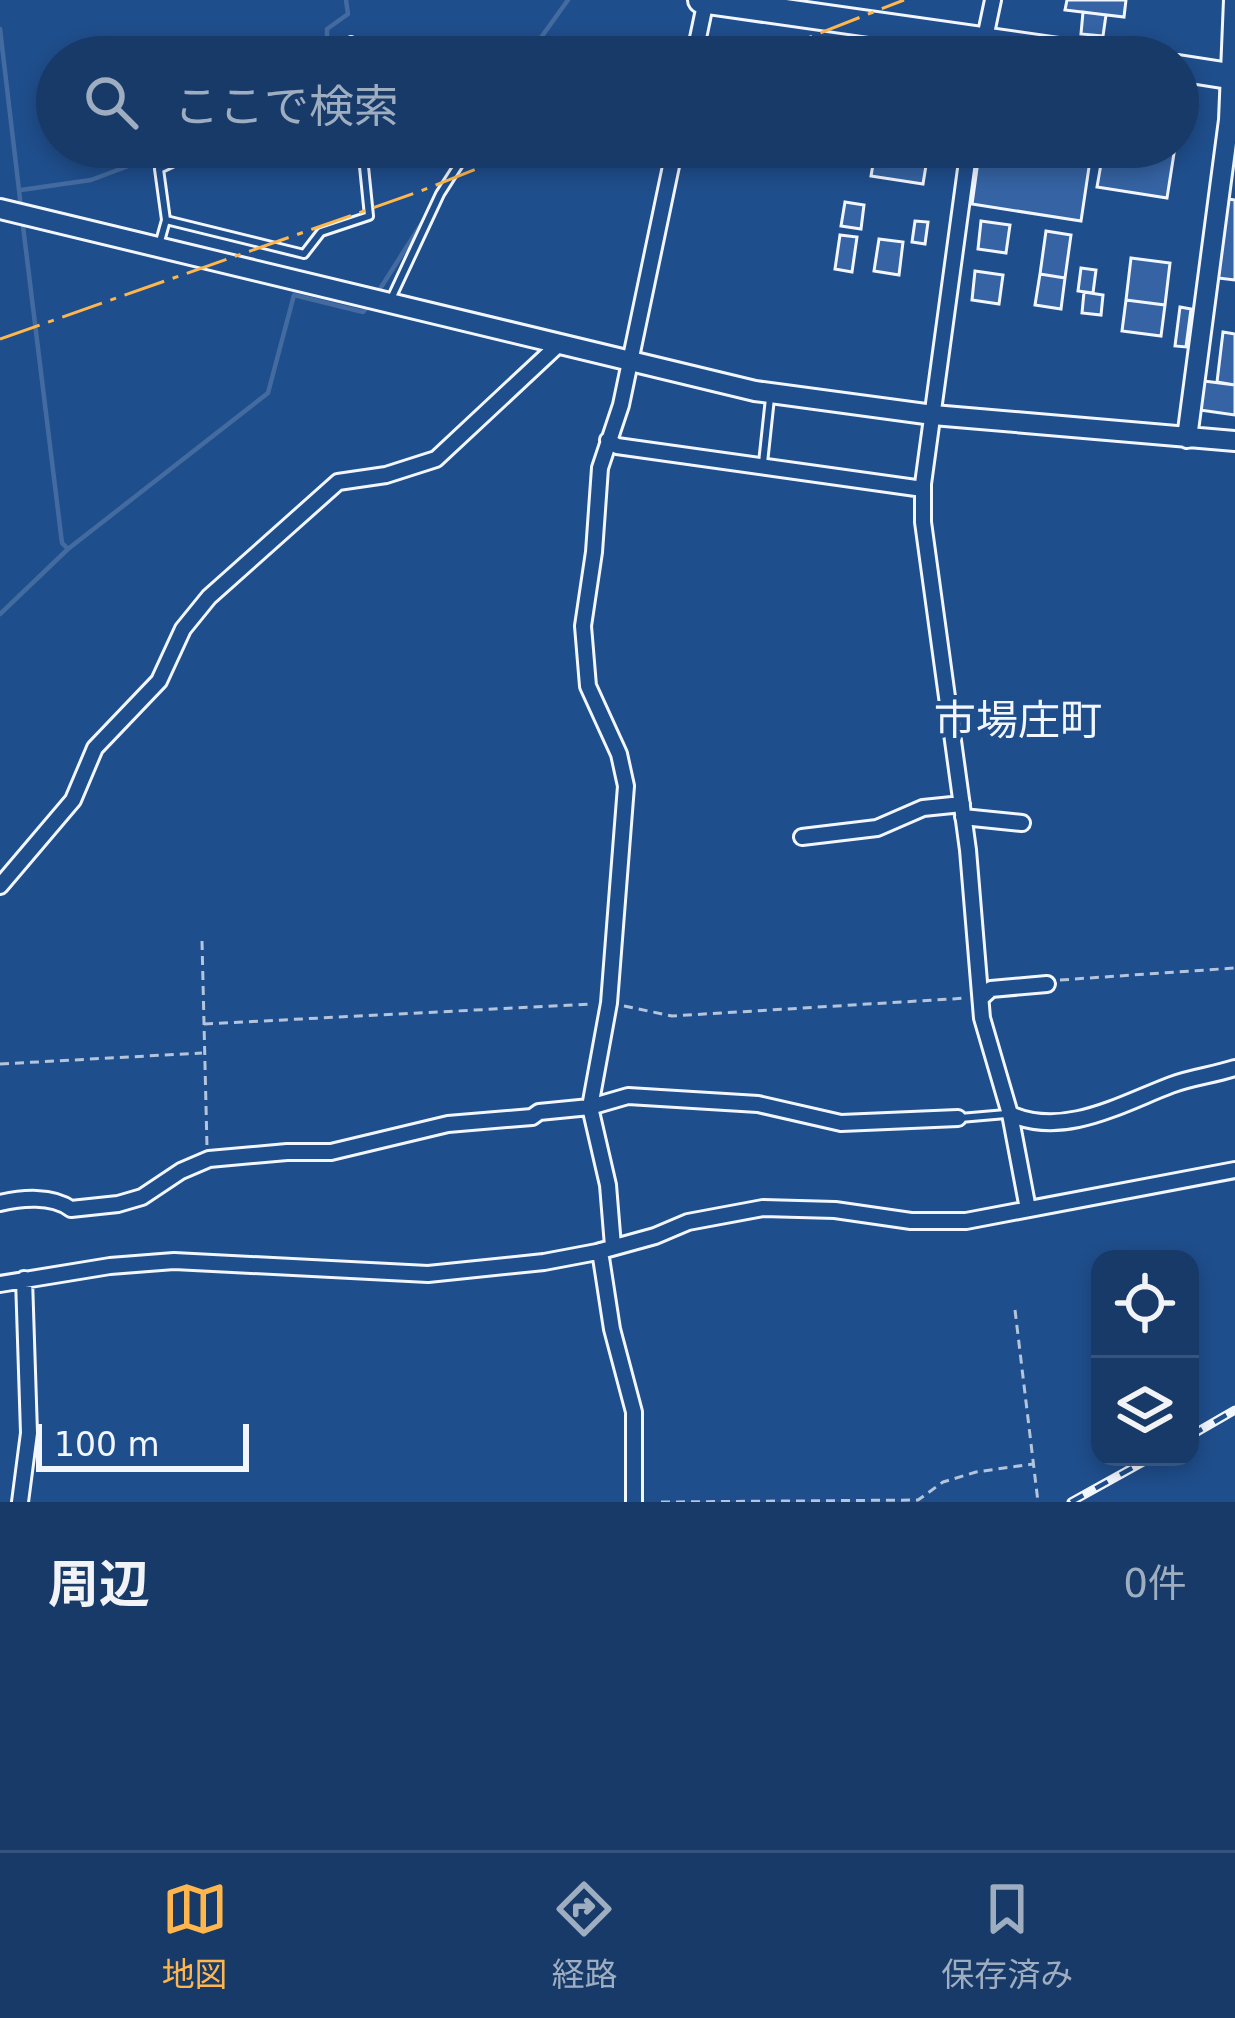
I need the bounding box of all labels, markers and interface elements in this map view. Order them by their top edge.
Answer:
search box [36,36,1199,168]
icon: search [78,69,144,135]
text: ここで検索 [174,80,399,133]
district label: 市場庄町 [934,696,1102,745]
map controls [1091,1250,1199,1466]
button: locate [1091,1250,1199,1358]
button: layers [1091,1358,1199,1466]
scale bar [36,1418,249,1471]
text: 100 m [54,1425,160,1464]
text: 周辺 [48,1555,150,1614]
text: 0件 [1123,1561,1187,1606]
tab: 地図 [162,1876,228,1996]
tab: 経路 [551,1876,617,1996]
tab: 保存済み [941,1876,1073,1996]

